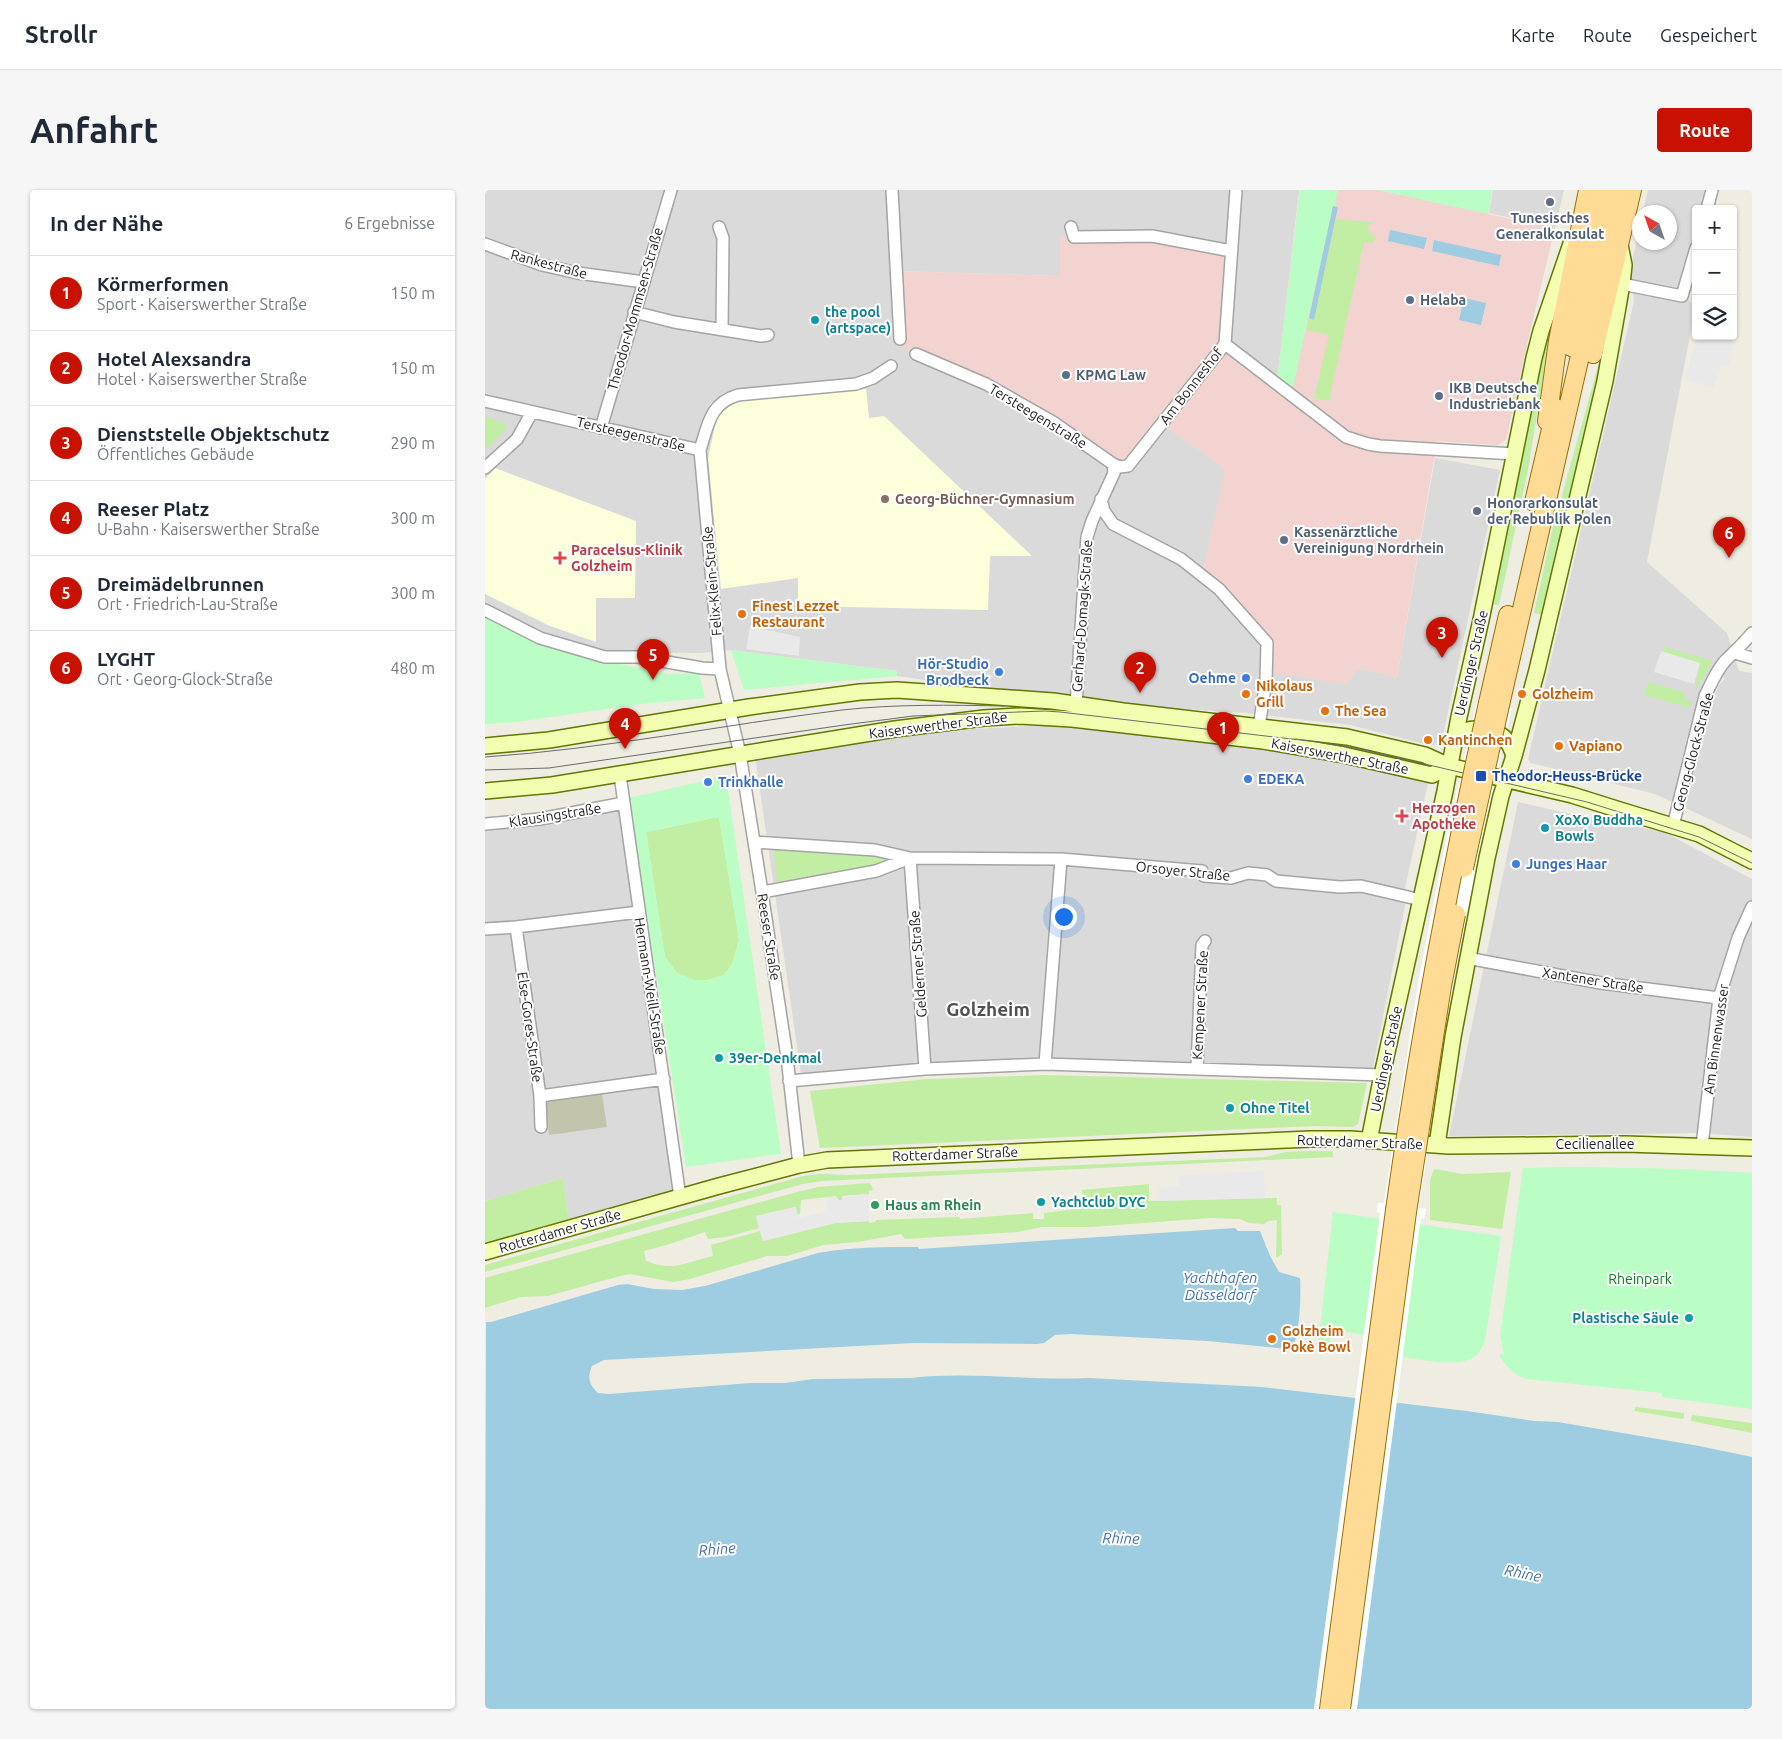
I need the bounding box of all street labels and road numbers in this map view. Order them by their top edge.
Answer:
street label: Theodor-Mommsen-Straße [604,226,666,392]
street label: Rankestraße [509,246,589,282]
street label: Am Bonneshof [1156,344,1226,427]
street label: Tersteegenstraße [986,381,1090,451]
street label: Tersteegenstraße [575,414,687,454]
street label: Felix-Klein-Straße [699,525,725,637]
street label: Gerhard-Domagk-Straße [1069,539,1095,693]
street label: Uerdinger Straße [1451,609,1491,717]
street label: Georg-Glock-Straße [1669,691,1717,813]
street label: Kaiserswerther Straße [868,709,1008,741]
street label: Kaiserswerther Straße [1270,735,1410,777]
street label: Klausingstraße [508,800,602,830]
street label: Orsoyer Straße [1135,858,1231,884]
street label: Reeser Straße [754,892,784,982]
street label: Gelderner Straße [906,910,930,1018]
street label: Hermann-Weill-Straße [631,916,669,1056]
street label: Kempener Straße [1189,950,1211,1060]
street label: Xantener Straße [1541,964,1645,996]
street label: Else-Gores-Straße [514,971,546,1083]
street label: Am Binnenwasser [1700,982,1732,1095]
street label: Uerdinger Straße [1367,1005,1405,1113]
street label: Rotterdamer Straße [1297,1132,1423,1152]
street label: Cecilienallee [1556,1136,1635,1152]
street label: Rotterdamer Straße [892,1144,1018,1164]
street label: Rotterdamer Straße [497,1206,623,1256]

